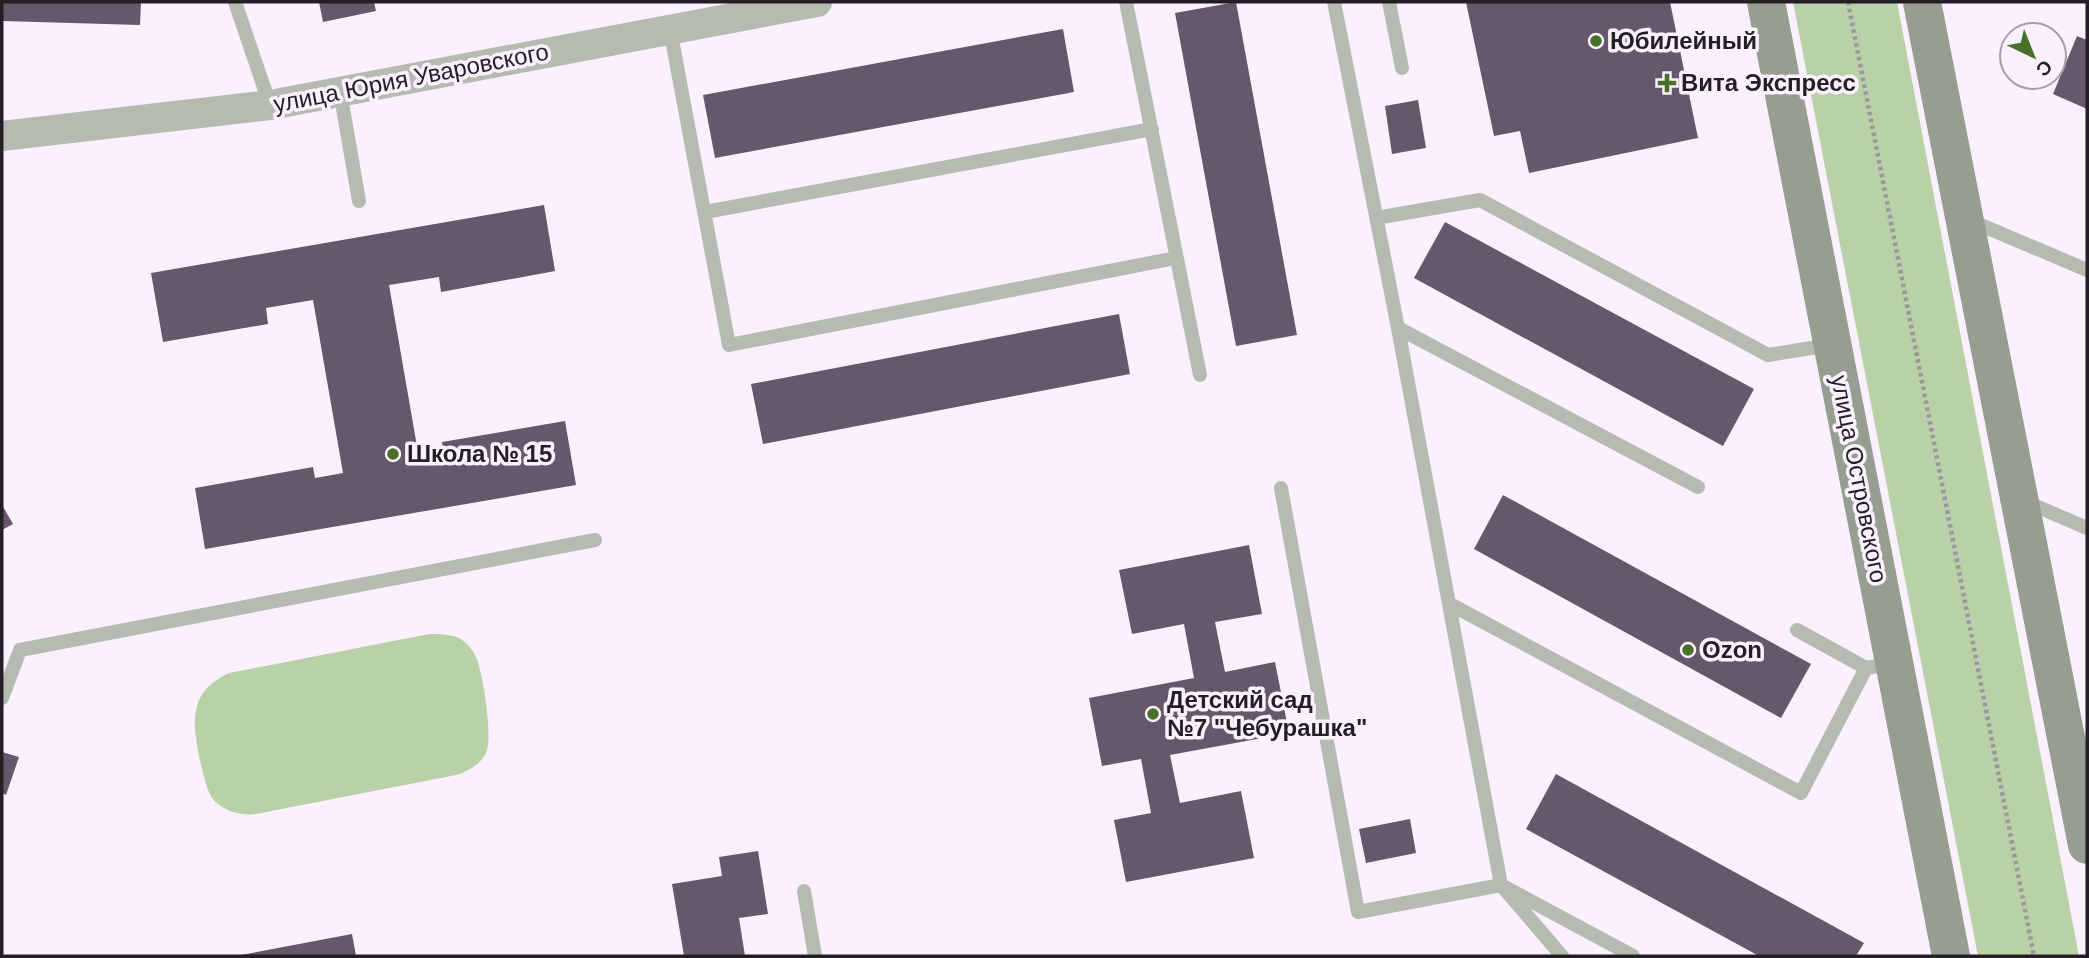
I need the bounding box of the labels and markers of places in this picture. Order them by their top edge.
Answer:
place label: Юбилейный [1610,27,1757,54]
marker: Юбилейный [1588,33,1604,49]
place label: Вита Экспресс [1681,69,1856,96]
marker: Вита Экспресс [1659,75,1675,91]
place label: Школа № 15 [407,440,552,467]
marker: Школа № 15 [385,446,401,462]
place label: Ozon [1702,636,1762,663]
marker: Ozon [1680,642,1696,658]
place label: Детский сад №7 "Чебурашка" [1167,686,1367,741]
marker: Детский сад №7 "Чебурашка" [1145,706,1161,722]

